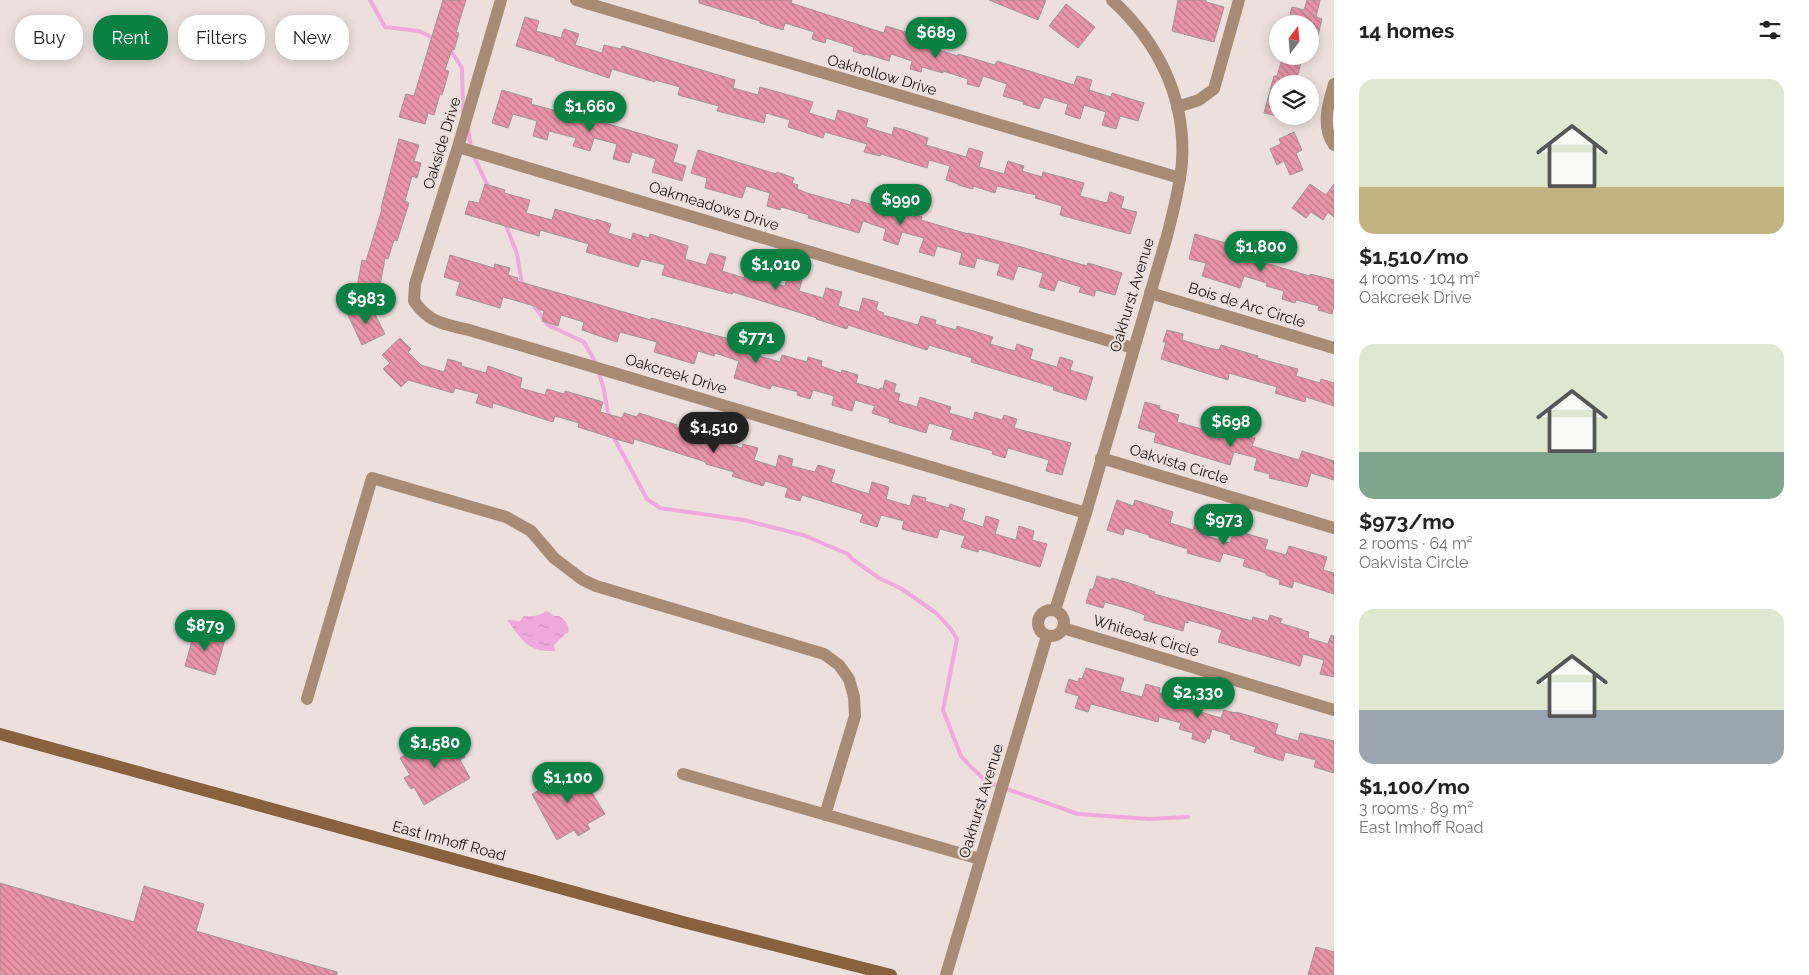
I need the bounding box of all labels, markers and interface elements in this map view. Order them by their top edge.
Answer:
chip: Buy [15,15,83,60]
chip: Rent [93,15,168,60]
chip: Filters [178,15,265,60]
chip: New [275,15,349,60]
north arrow [1269,15,1319,65]
map controls [1269,15,1319,125]
icon: filters [1756,16,1784,44]
pin: $689 [906,17,966,59]
text: 14 homes [1359,18,1454,43]
text: $689 [917,23,955,42]
street label: Oakhollow Drive [825,51,939,99]
button: layers [1269,75,1319,125]
pin: $1,660 [549,90,631,133]
street label: Oakside Drive [419,94,465,191]
text: $1,660 [564,97,616,116]
icon: home [1527,111,1617,201]
street label: Oakmeadows Drive [647,178,781,234]
pin: $990 [871,184,931,226]
text: $990 [882,190,920,209]
pin: $1,800 [1220,230,1302,273]
street label: Oakhurst Avenue [1106,236,1158,354]
text: $1,800 [1235,237,1287,256]
text: $1,510/mo [1359,244,1469,269]
pin: $1,010 [735,248,817,291]
text: $1,010 [751,255,801,274]
text: 4 rooms · 104 m² [1359,269,1480,288]
street label: Bois de Arc Circle [1186,279,1308,331]
pin: $983 [336,282,396,325]
text: Oakcreek Drive [1359,288,1471,307]
text: $983 [347,289,385,308]
pin: $771 [726,322,786,364]
text: $771 [738,328,774,347]
street label: Oakcreek Drive [623,350,729,398]
icon: home [1527,376,1617,466]
pin: $698 [1201,406,1261,448]
pin: $1,510 [673,412,755,454]
text: $698 [1212,412,1250,431]
text: $1,510 [690,418,738,437]
street label: Oakvista Circle [1127,440,1231,488]
pin: $973 [1194,504,1254,546]
text: $973/mo [1359,509,1454,534]
text: $973 [1205,510,1243,529]
text: 2 rooms · 64 m² [1359,534,1473,553]
text: Oakvista Circle [1359,553,1468,572]
pin: $879 [175,610,235,652]
street label: Whiteoak Circle [1091,611,1201,661]
text: $879 [186,616,224,635]
icon: home [1527,641,1617,731]
pin: $2,330 [1157,676,1239,719]
text: $2,330 [1173,683,1223,702]
pin: $1,580 [394,726,476,769]
text: $1,580 [410,733,460,752]
street label: Oakhurst Avenue [955,742,1007,860]
pin: $1,100 [527,762,609,804]
text: $1,100 [543,768,593,787]
text: $1,100/mo [1359,774,1470,799]
text: 3 rooms · 89 m² [1359,799,1474,818]
street label: East Imhoff Road [390,817,508,865]
text: East Imhoff Road [1359,818,1483,837]

